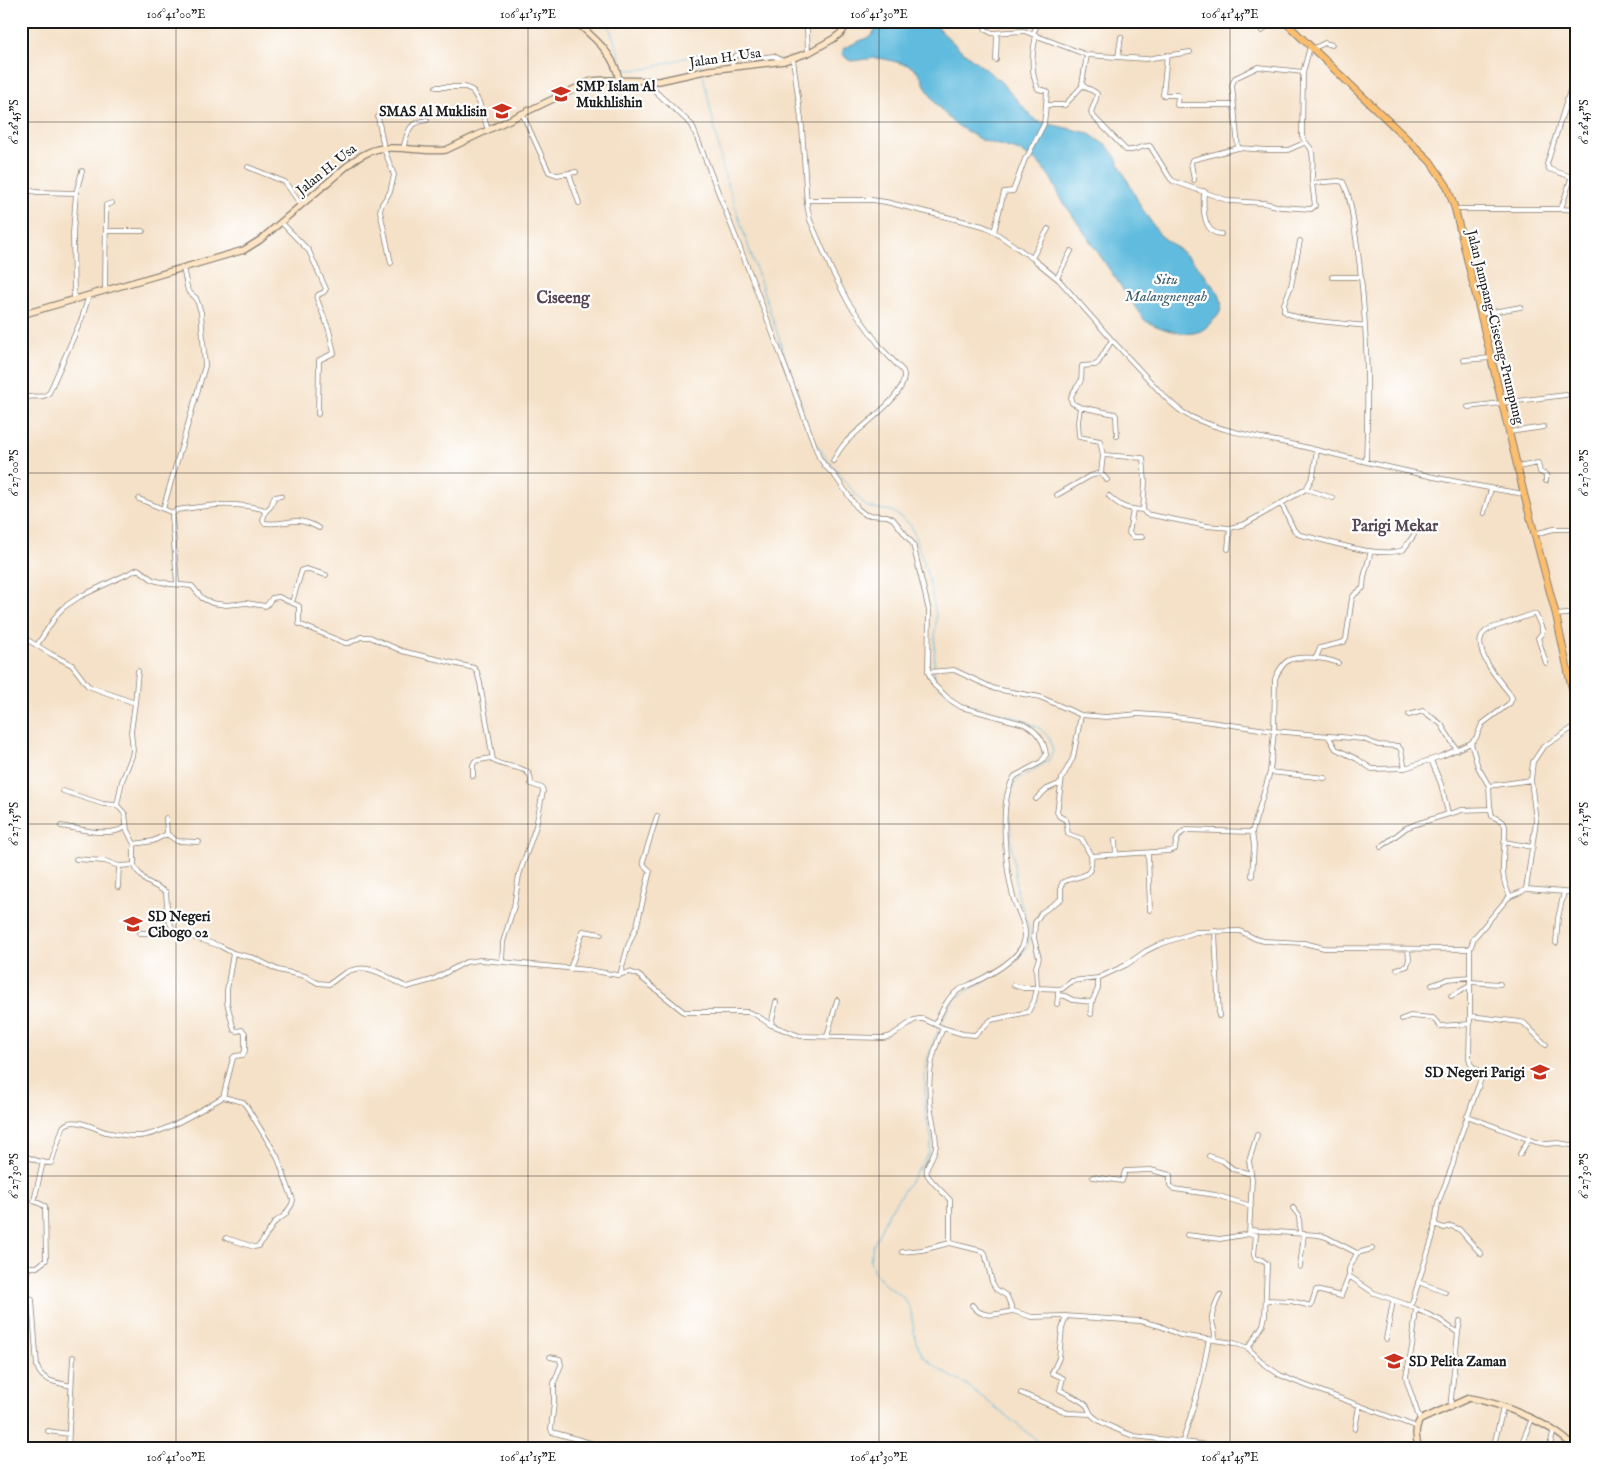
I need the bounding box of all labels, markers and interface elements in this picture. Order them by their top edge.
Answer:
text: 106°41'00"E [147,7,205,22]
text: 106°41'15"E [500,7,556,22]
text: 106°41'30"E [850,7,908,22]
text: 106°41'45"E [1201,7,1259,22]
street label: Jalan H. Usa [686,44,763,72]
place label: SMP Islam Al Mukhlishin [576,78,657,112]
school or university icon: SMP Islam Al Mukhlishin [550,83,572,105]
text: 6°26'45"S [7,99,22,145]
text: 6°26'45"S [1577,99,1592,145]
school or university icon: SMAS Al Muklisin [491,100,513,122]
place label: SMAS Al Muklisin [379,103,488,121]
street label: Jalan H. Usa [291,139,361,201]
street label: Jalan Jampang–Ciseeng–Prumpung [1462,226,1528,427]
water label: Situ Malangnengah [1125,270,1208,307]
district label: Ciseeng [536,289,591,309]
text: 6°27'00"S [7,449,22,497]
text: 6°27'00"S [1577,449,1592,497]
district label: Parigi Mekar [1352,517,1438,537]
text: 6°27'15"S [7,802,22,846]
text: 6°27'15"S [1577,802,1592,846]
place label: SD Negeri Cibogo 02 [148,908,211,942]
school or university icon: SD Negeri Cibogo 02 [122,913,144,935]
school or university icon: SD Negeri Parigi [1529,1061,1551,1083]
place label: SD Negeri Parigi [1425,1064,1525,1082]
text: 6°27'30"S [7,1153,22,1199]
text: 6°27'30"S [1577,1153,1592,1199]
school or university icon: SD Pelita Zaman [1383,1350,1405,1372]
place label: SD Pelita Zaman [1409,1353,1507,1371]
text: 106°41'00"E [147,1450,205,1465]
text: 106°41'15"E [500,1450,556,1465]
text: 106°41'30"E [850,1450,908,1465]
text: 106°41'45"E [1201,1450,1259,1465]

